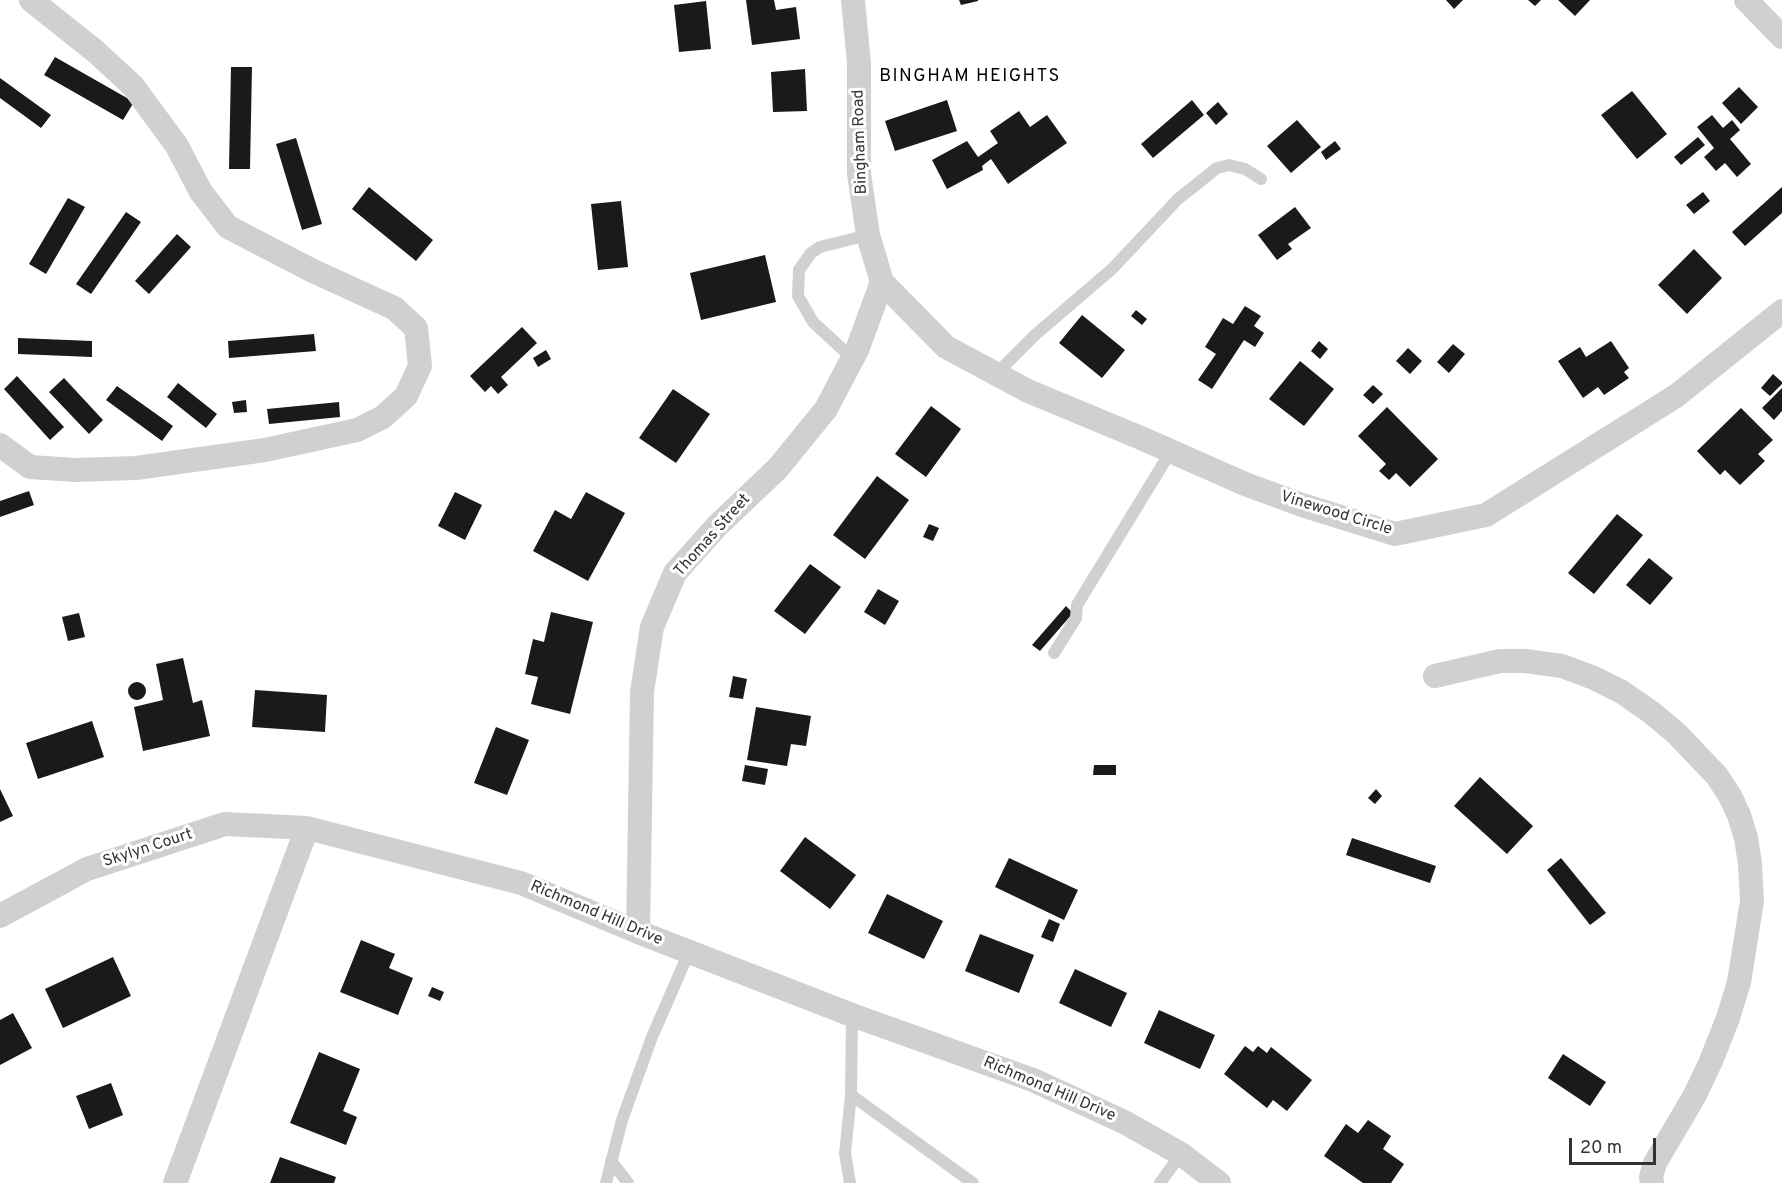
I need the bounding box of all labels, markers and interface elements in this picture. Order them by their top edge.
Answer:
district label: BINGHAM HEIGHTS [879,66,1061,88]
street label: Bingham Road [850,89,872,195]
street label: Vinewood Circle [1278,488,1394,540]
street label: Thomas Street [671,491,755,581]
street label: Skylyn Court [101,826,195,872]
street label: Richmond Hill Drive [527,877,665,951]
street label: Richmond Hill Drive [980,1053,1118,1127]
scale bar [1572,1126,1659,1164]
text: 20 m [1580,1137,1622,1160]

